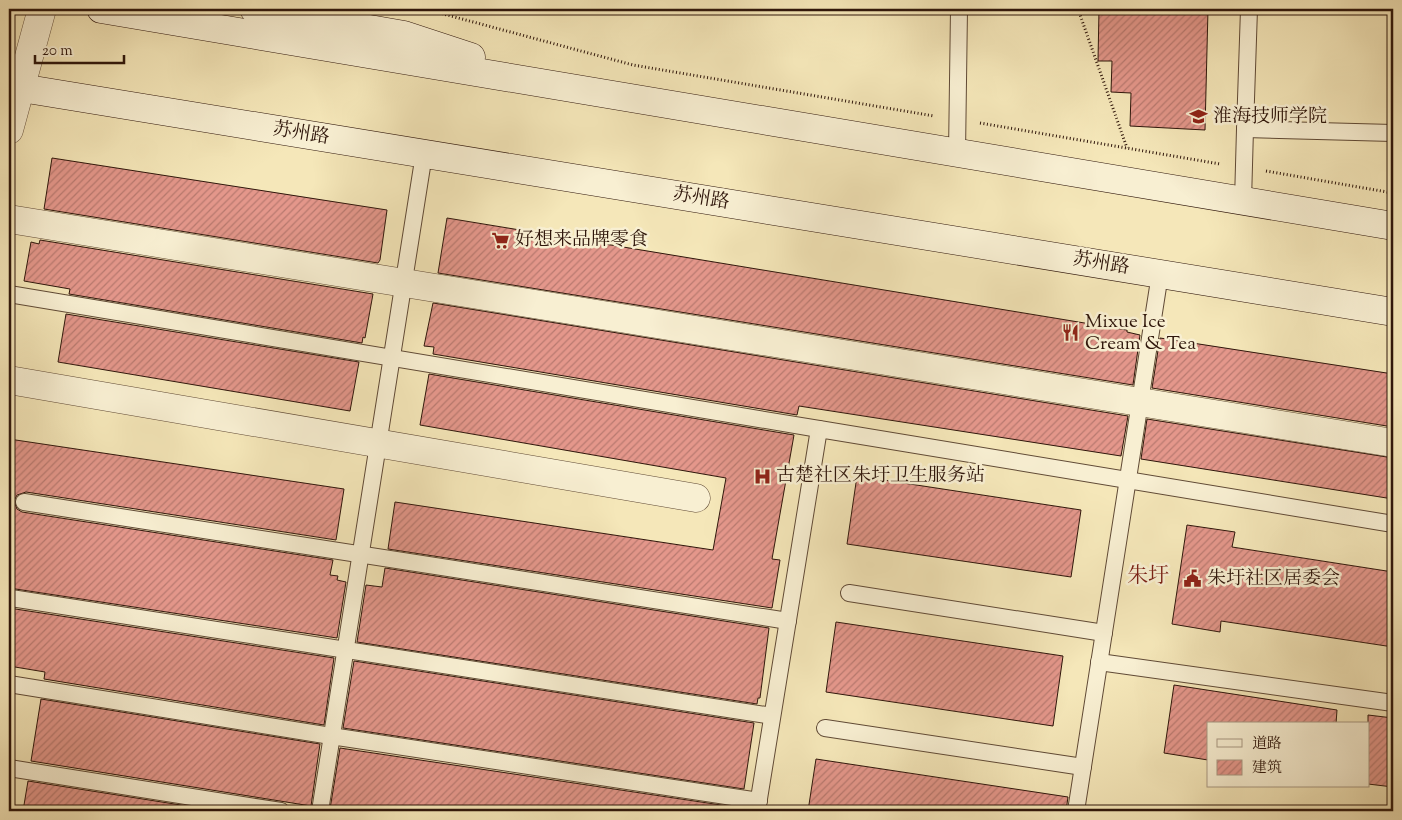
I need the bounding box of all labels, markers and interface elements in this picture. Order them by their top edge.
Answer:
scale bar [35,32,124,64]
text: 20 m [42,41,73,62]
place label: 淮海技师学院 [1213,104,1327,131]
school or university icon: 淮海技师学院 [1189,107,1209,127]
street label: 苏州路 [271,116,331,152]
street label: 苏州路 [671,181,731,217]
place label: 好想来品牌零食 [515,227,648,254]
supermarket icon: 好想来品牌零食 [491,230,511,250]
street label: 苏州路 [1071,246,1131,282]
place label: Mixue Ice Cream & Tea [1085,309,1196,358]
restaurant icon: Mixue Ice Cream & Tea [1061,323,1081,343]
place label: 古楚社区朱圩卫生服务站 [776,463,985,490]
hospital icon: 古楚社区朱圩卫生服务站 [752,466,772,486]
district label: 朱圩 [1127,562,1169,592]
place label: 朱圩社区居委会 [1207,566,1340,593]
public building icon: 朱圩社区居委会 [1183,569,1203,589]
legend [1207,722,1370,788]
text: 道路 [1252,734,1282,755]
text: 建筑 [1252,758,1282,779]

